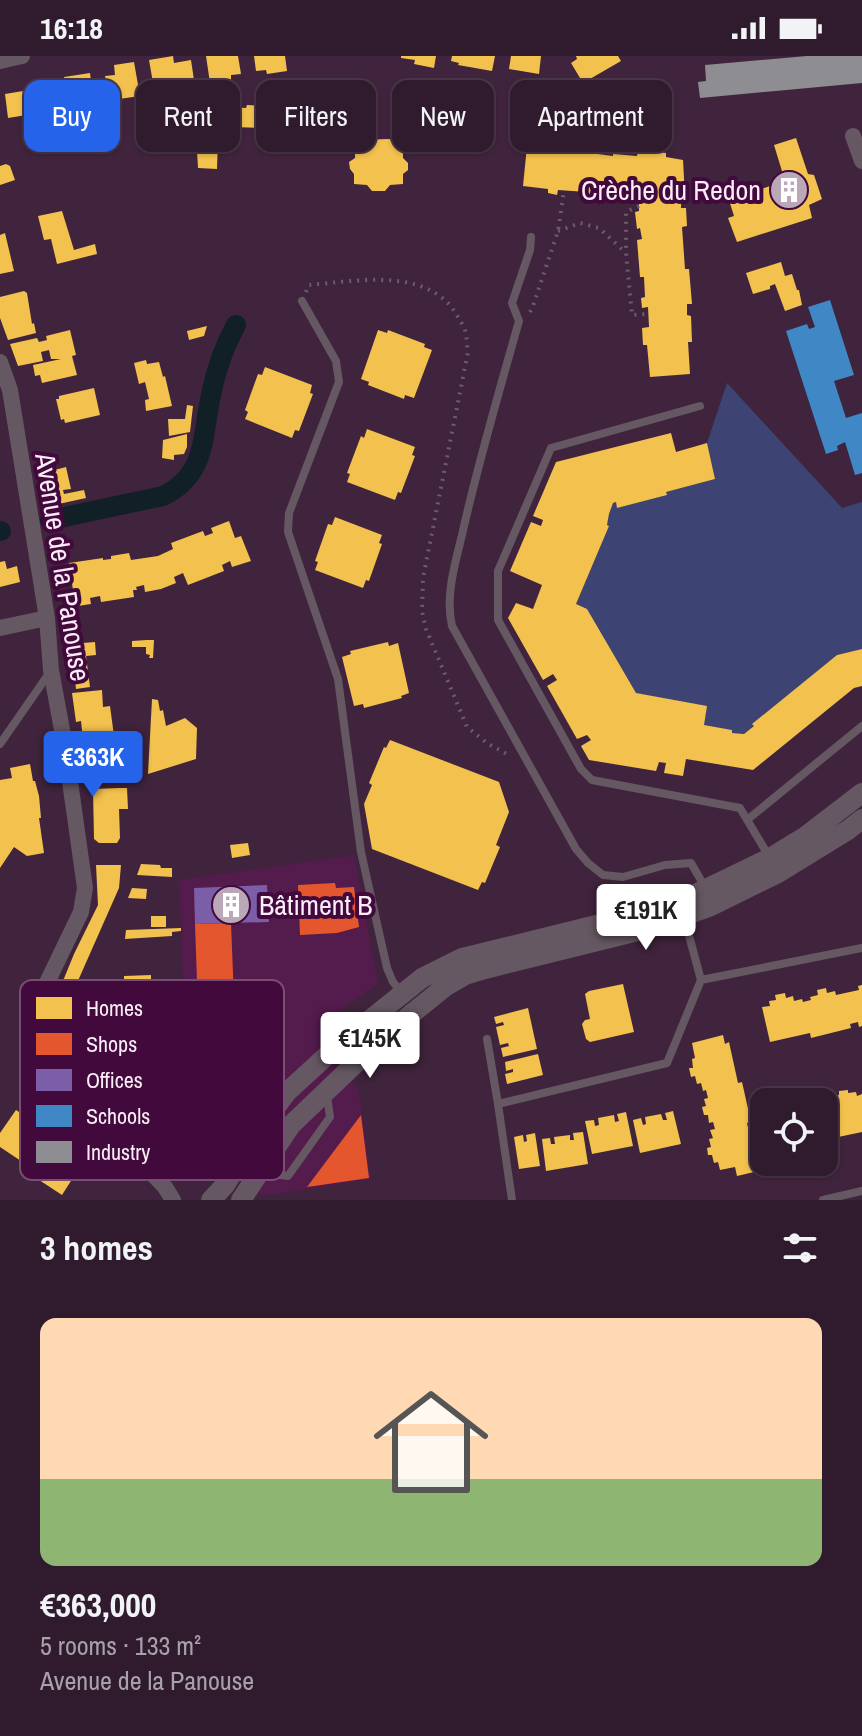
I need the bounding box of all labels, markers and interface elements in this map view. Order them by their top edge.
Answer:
text: 16:18 [40,8,103,48]
chip: Buy [24,80,120,152]
chip: Rent [136,80,240,152]
chip: Filters [256,80,376,152]
chip: New [392,80,494,152]
chip: Apartment [510,80,672,152]
building icon: Crèche du Redon [768,169,810,211]
place label: Crèche du Redon [581,171,761,209]
street label: Avenue de la Panouse [26,449,100,684]
pin: €363K [37,731,149,799]
text: €363K [62,739,124,774]
building icon: Bâtiment B [210,884,252,926]
pin: €191K [590,884,702,952]
place label: Bâtiment B [259,886,373,924]
text: €191K [615,892,677,927]
legend [20,980,284,1180]
text: Homes [86,993,143,1023]
pin: €145K [314,1012,426,1080]
text: €145K [339,1020,401,1055]
text: Shops [86,1029,137,1059]
text: Offices [86,1065,143,1095]
map controls [750,1088,838,1176]
button: locate [750,1088,838,1176]
text: Schools [86,1101,150,1131]
text: Industry [86,1137,150,1167]
text: 3 homes [40,1225,153,1271]
icon: filters [778,1226,822,1270]
icon: home [359,1370,503,1514]
text: €363,000 [40,1582,156,1628]
text: 5 rooms · 133 m² [40,1628,201,1663]
text: Avenue de la Panouse [40,1663,254,1698]

